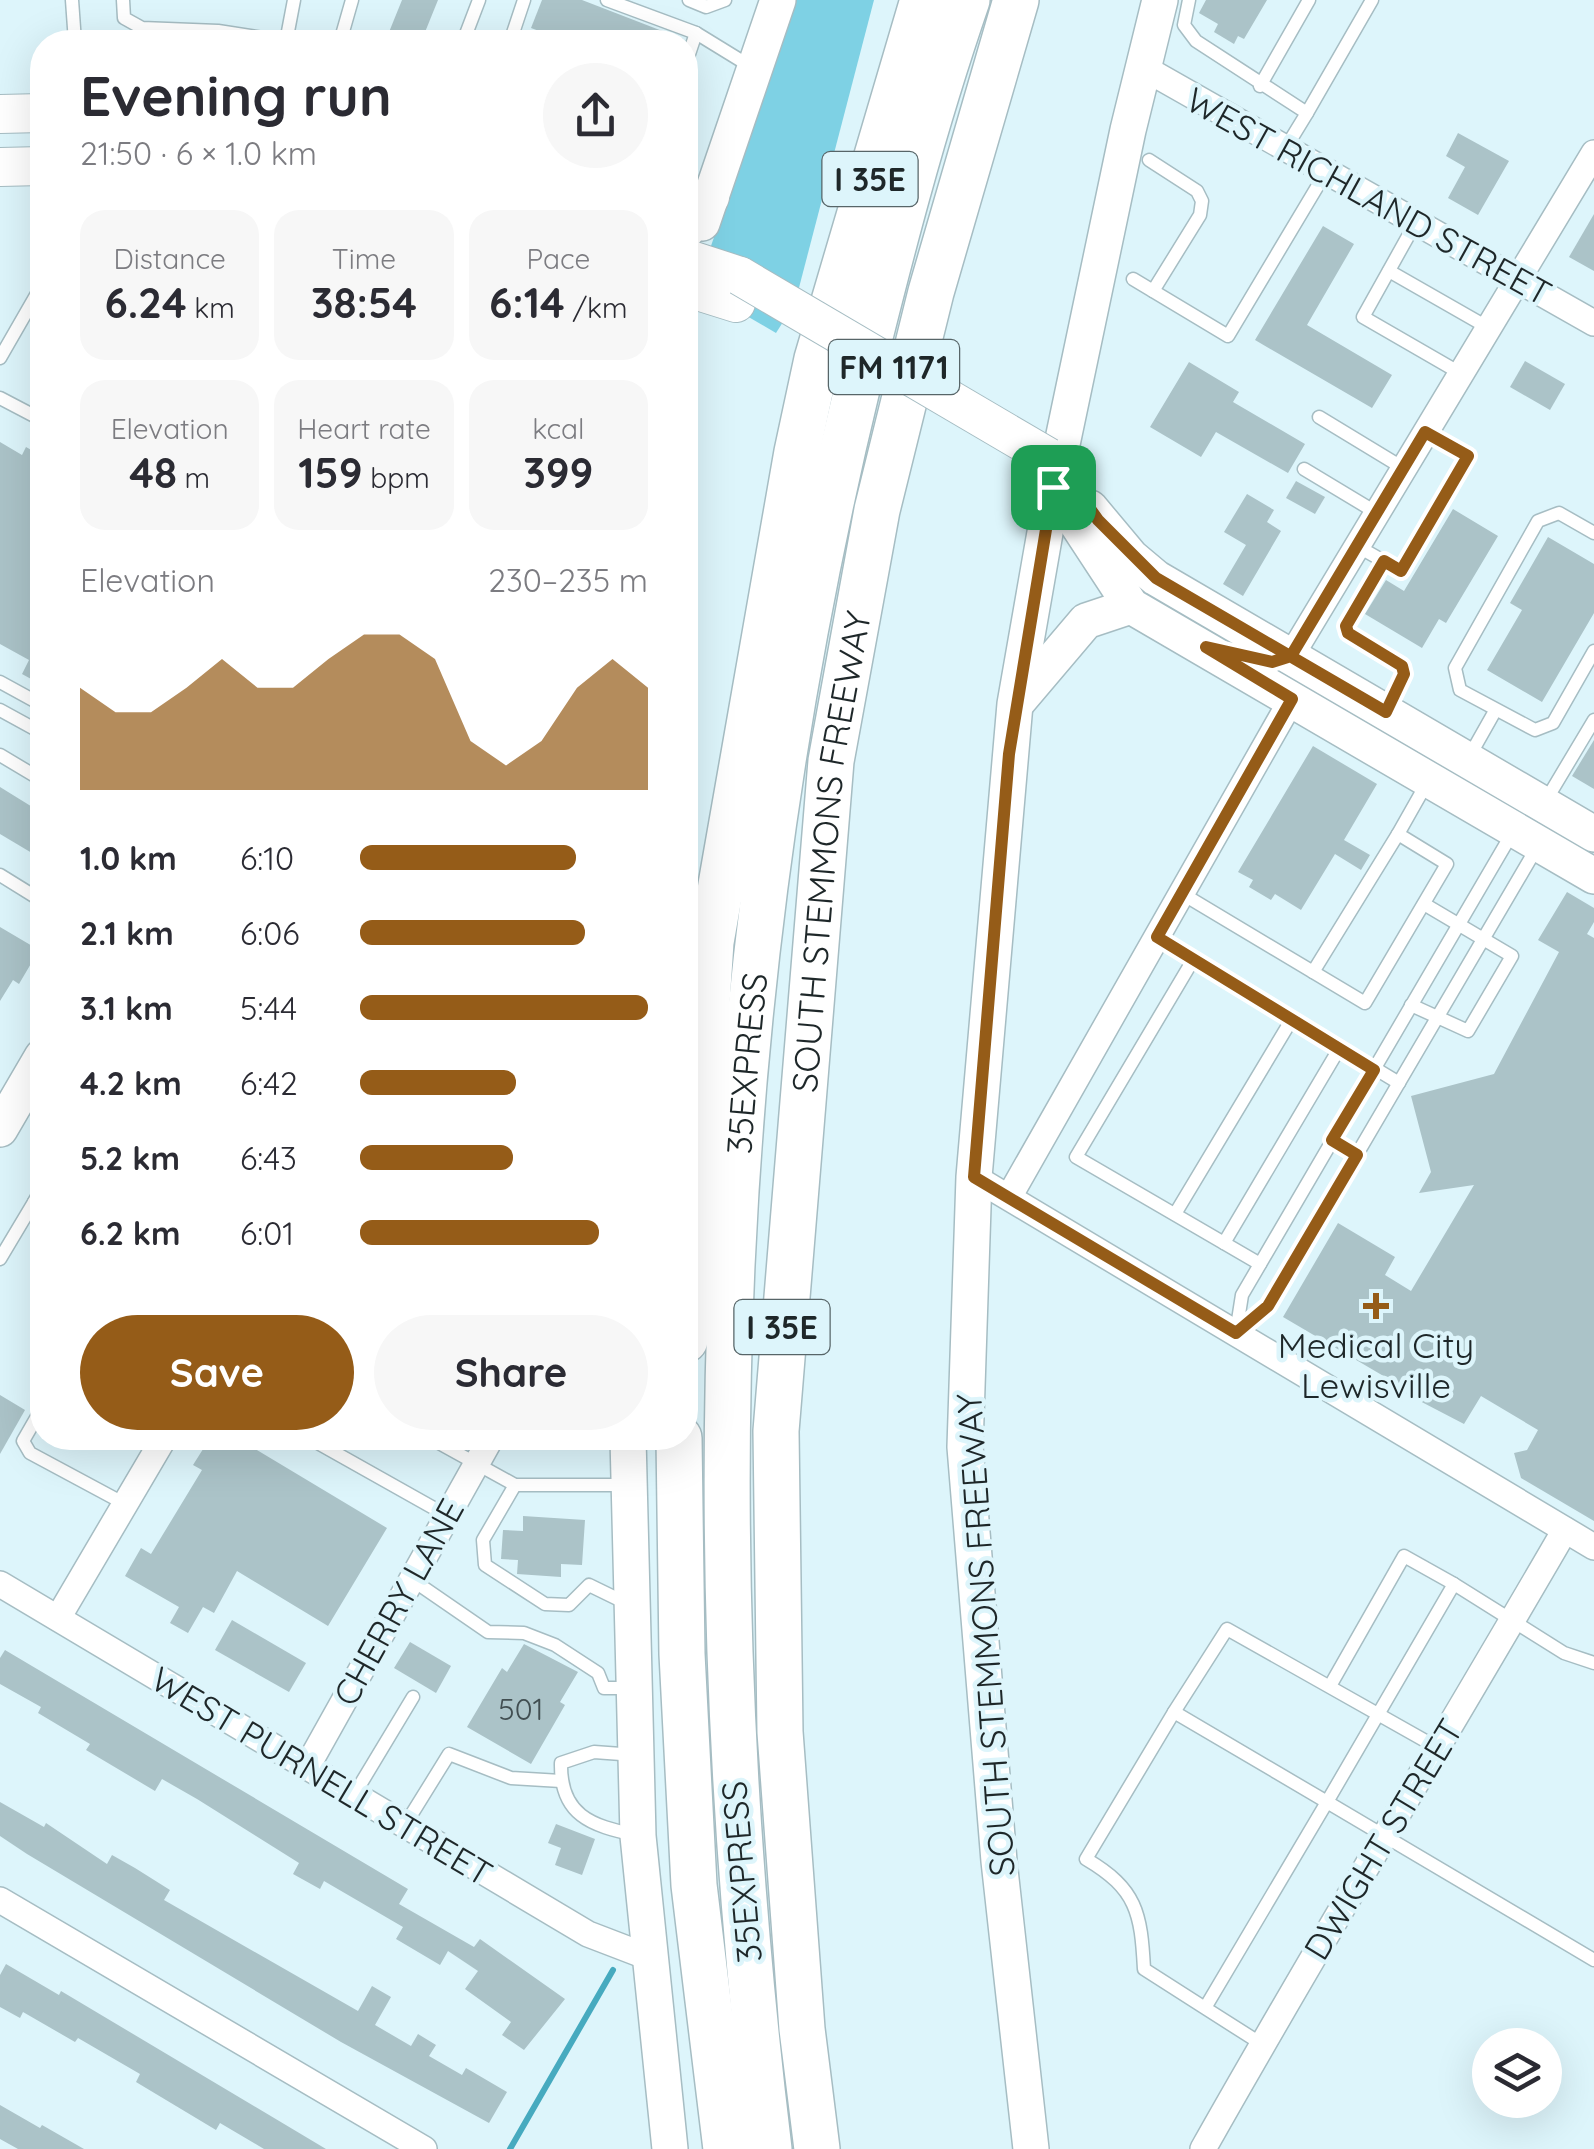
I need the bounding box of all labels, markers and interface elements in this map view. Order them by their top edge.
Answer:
text: Evening run [80,61,392,130]
button: share [543,63,648,168]
street label: WEST RICHLAND STREET [1179,77,1559,315]
text: 21:50 · 6 × 1.0 km [80,133,317,173]
road number: I 35E [822,152,918,206]
text: Distance [114,241,226,276]
text: Time [332,241,396,276]
text: Pace [526,241,590,276]
text: 6.24 [104,276,187,329]
text: 38:54 [311,276,417,329]
text: 6:14 [489,276,565,329]
text: km [187,290,235,325]
text: /km [565,290,628,325]
road number: FM 1171 [829,340,959,394]
text: Elevation [111,411,229,446]
text: Heart rate [297,411,431,446]
text: kcal [532,411,584,446]
pin [1011,445,1096,530]
text: 48 [129,446,177,499]
text: 159 [298,446,363,499]
text: 399 [523,446,593,499]
text: m [177,460,210,495]
text: bpm [363,460,430,495]
icon: arrive [1026,460,1081,515]
text: Elevation [80,560,215,600]
text: 230–235 m [488,560,648,600]
street label: SOUTH STEMMONS FREEWAY [782,607,880,1094]
text: 1.0 km [80,838,177,878]
text: 6:10 [240,838,294,878]
text: 2.1 km [80,913,174,953]
text: 6:06 [240,913,299,953]
street label: 35EXPRESS [716,970,776,1156]
text: 3.1 km [80,988,173,1028]
text: 5:44 [240,988,297,1028]
text: 4.2 km [80,1063,182,1103]
text: 6:42 [240,1063,298,1103]
text: 5.2 km [80,1138,180,1178]
text: 6:43 [240,1138,297,1178]
text: 6.2 km [80,1213,181,1253]
text: 6:01 [240,1213,294,1253]
marker: Medical City Lewisville [1363,1293,1389,1319]
road number: I 35E [734,1300,830,1354]
button: Save [80,1315,354,1430]
button: Share [374,1315,648,1430]
place label: Medical City Lewisville [1278,1323,1474,1407]
street label: SOUTH STEMMONS FREEWAY [946,1392,1024,1878]
street label: CHERRY LANE [323,1491,473,1713]
street label: WEST PURNELL STREET [143,1657,501,1895]
house number: 501 [498,1690,544,1728]
street label: DWIGHT STREET [1294,1711,1472,1967]
street label: 35EXPRESS [711,1779,771,1965]
map controls [1472,2028,1562,2118]
button: layers [1472,2028,1562,2118]

